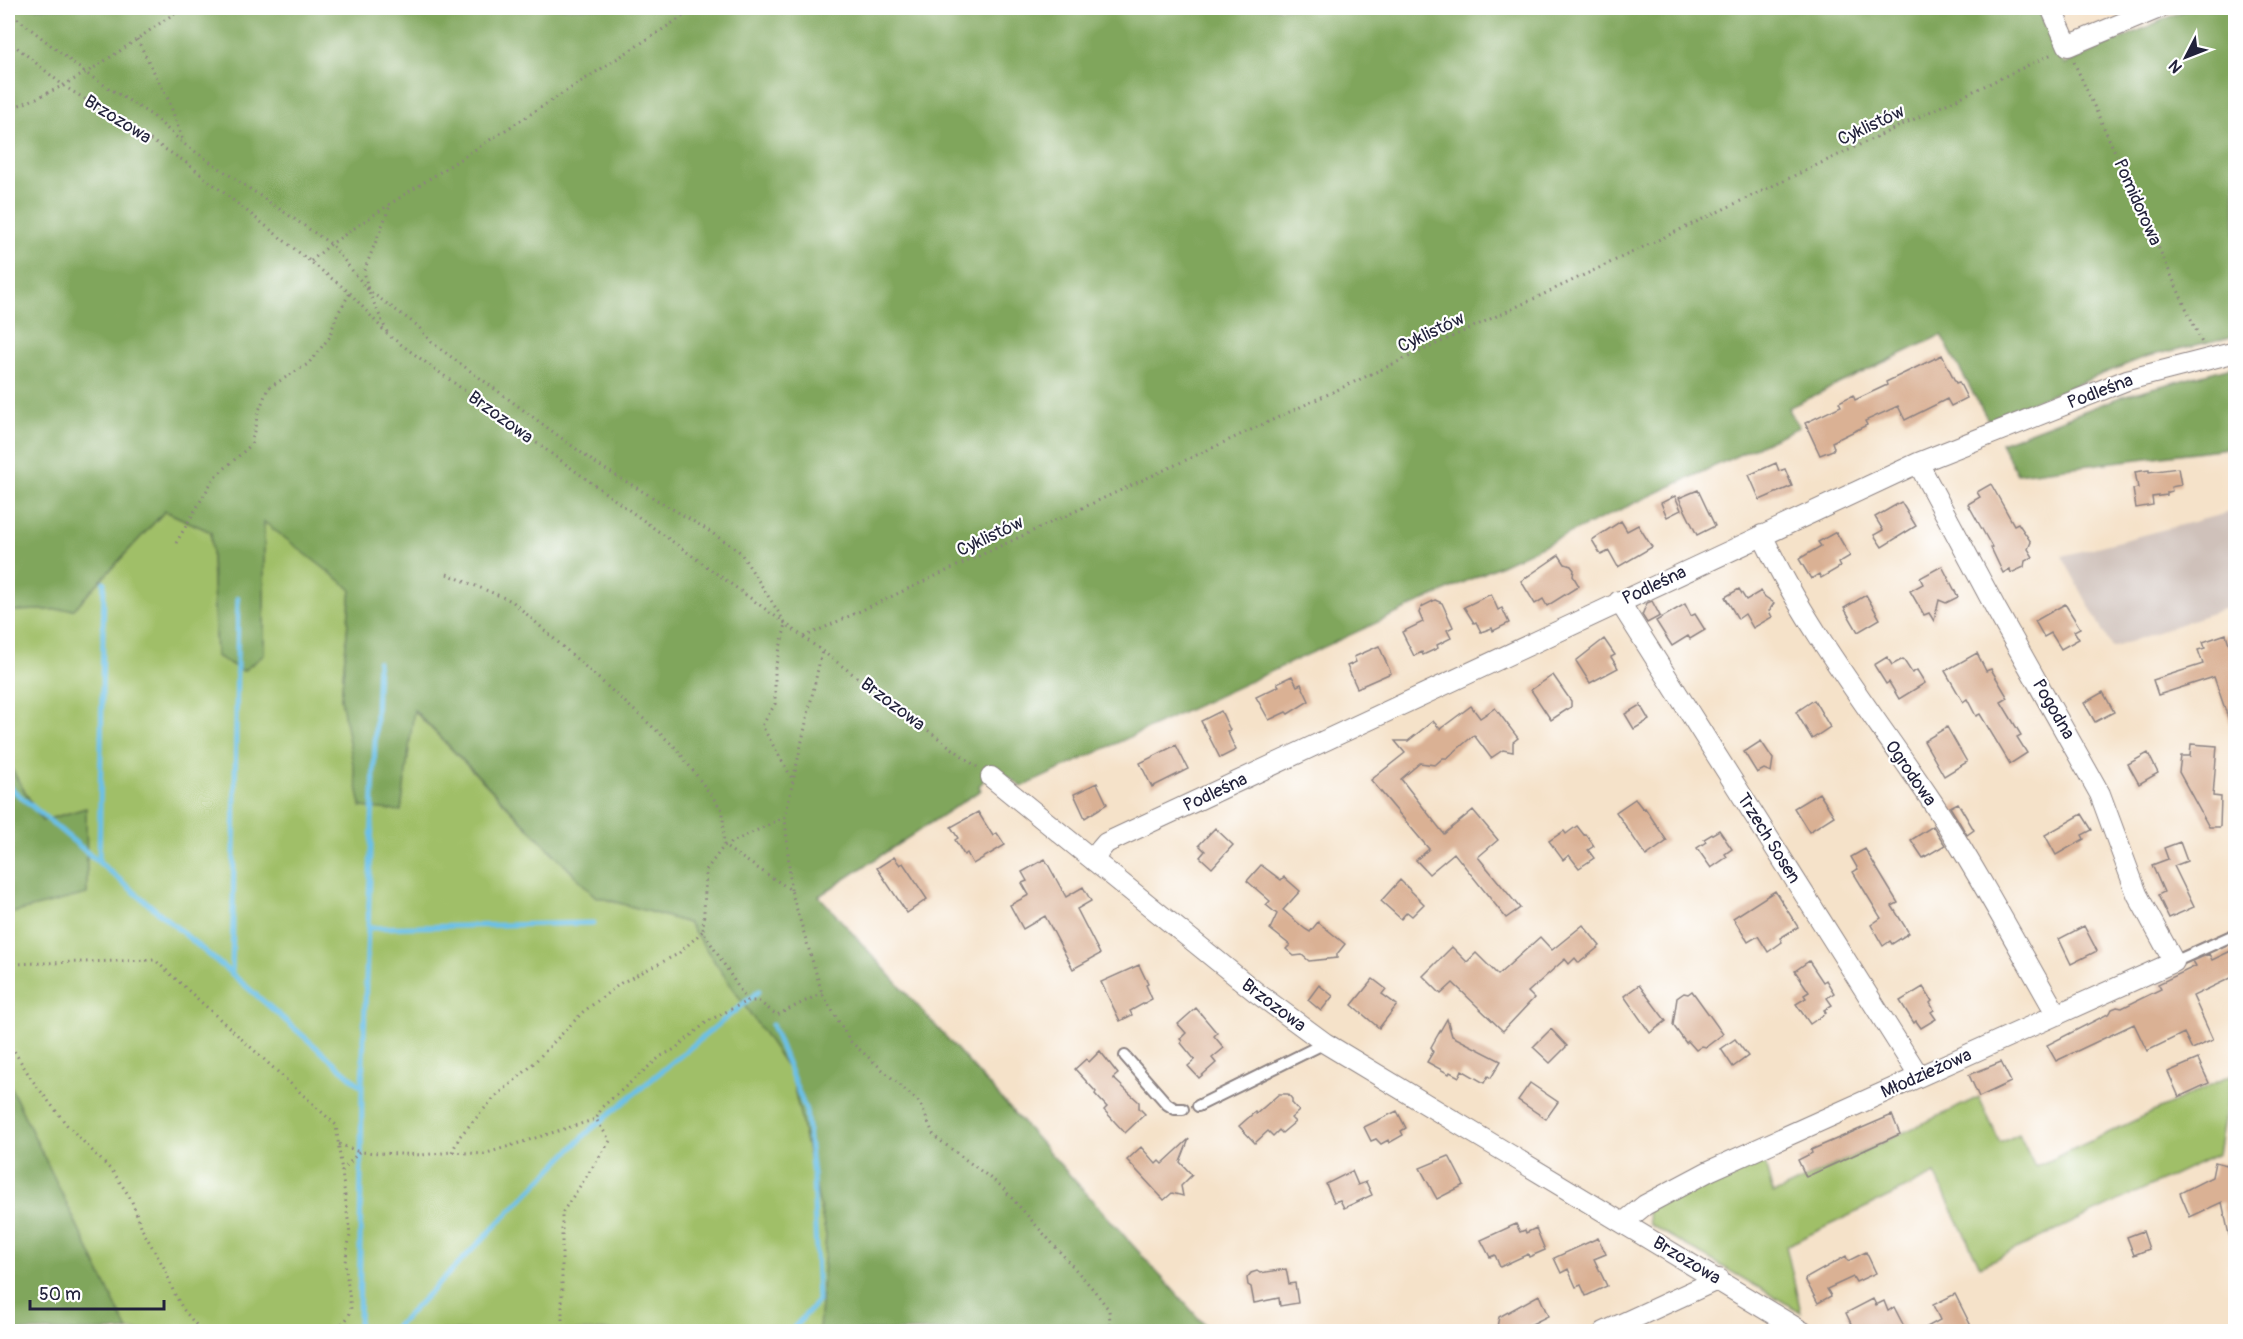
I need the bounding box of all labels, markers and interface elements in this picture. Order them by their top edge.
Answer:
north arrow [2156,27,2216,87]
text: N [2164,56,2187,77]
street label: Brzozowa [80,90,156,149]
street label: Cyklistów [1834,100,1908,151]
street label: Pomidorowa [2108,155,2167,249]
street label: Cyklistów [1394,307,1468,358]
street label: Podleśna [2064,369,2136,414]
street label: Brzozowa [464,386,538,449]
street label: Cyklistów [953,511,1027,562]
street label: Podleśna [1618,561,1690,610]
street label: Brzozowa [856,673,930,736]
street label: Pogodna [2027,675,2080,743]
street label: Ogrodowa [1880,736,1941,810]
street label: Podleśna [1179,768,1251,817]
street label: Trzech Sosen [1732,789,1805,888]
street label: Brzozowa [1237,974,1311,1037]
street label: Młodzieżowa [1877,1043,1975,1104]
street label: Brzozowa [1649,1231,1725,1290]
scale bar [30,1273,164,1311]
text: 50 m [39,1283,81,1306]

